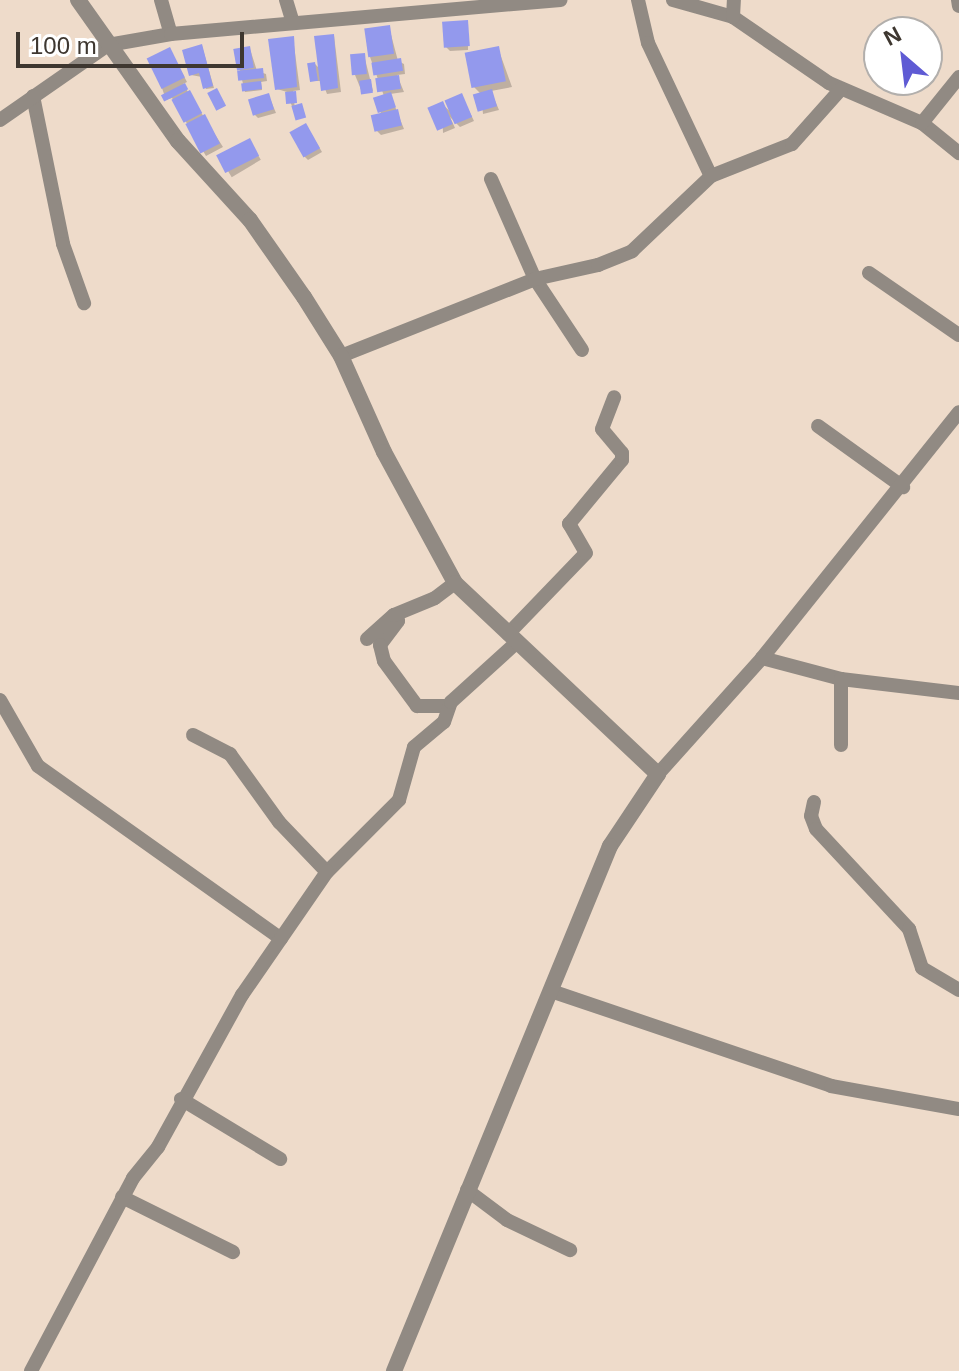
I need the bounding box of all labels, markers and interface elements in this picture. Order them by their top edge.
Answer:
scale bar [20,16,248,66]
north arrow [863,16,943,96]
text: N [880,21,905,51]
text: 100 m [30,32,97,59]

